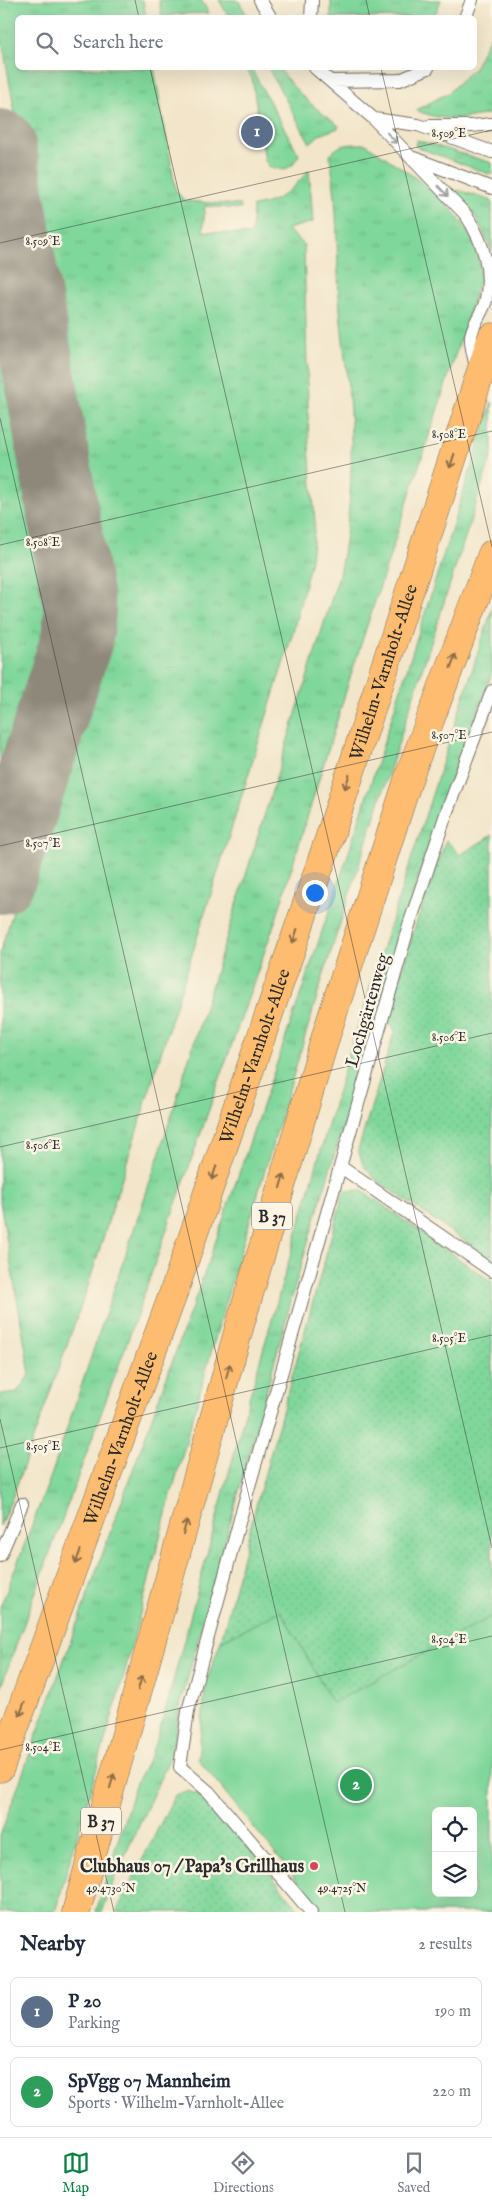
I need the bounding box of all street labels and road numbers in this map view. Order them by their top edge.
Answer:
street label: Wilhelm-Varnholt-Allee [345,582,424,764]
street label: Lochgärtenweg [341,950,396,1070]
street label: Wilhelm-Varnholt-Allee [215,966,297,1147]
road number: B 37 [252,1202,292,1230]
street label: Wilhelm-Varnholt-Allee [80,1349,164,1529]
road number: B 37 [81,1808,121,1834]

